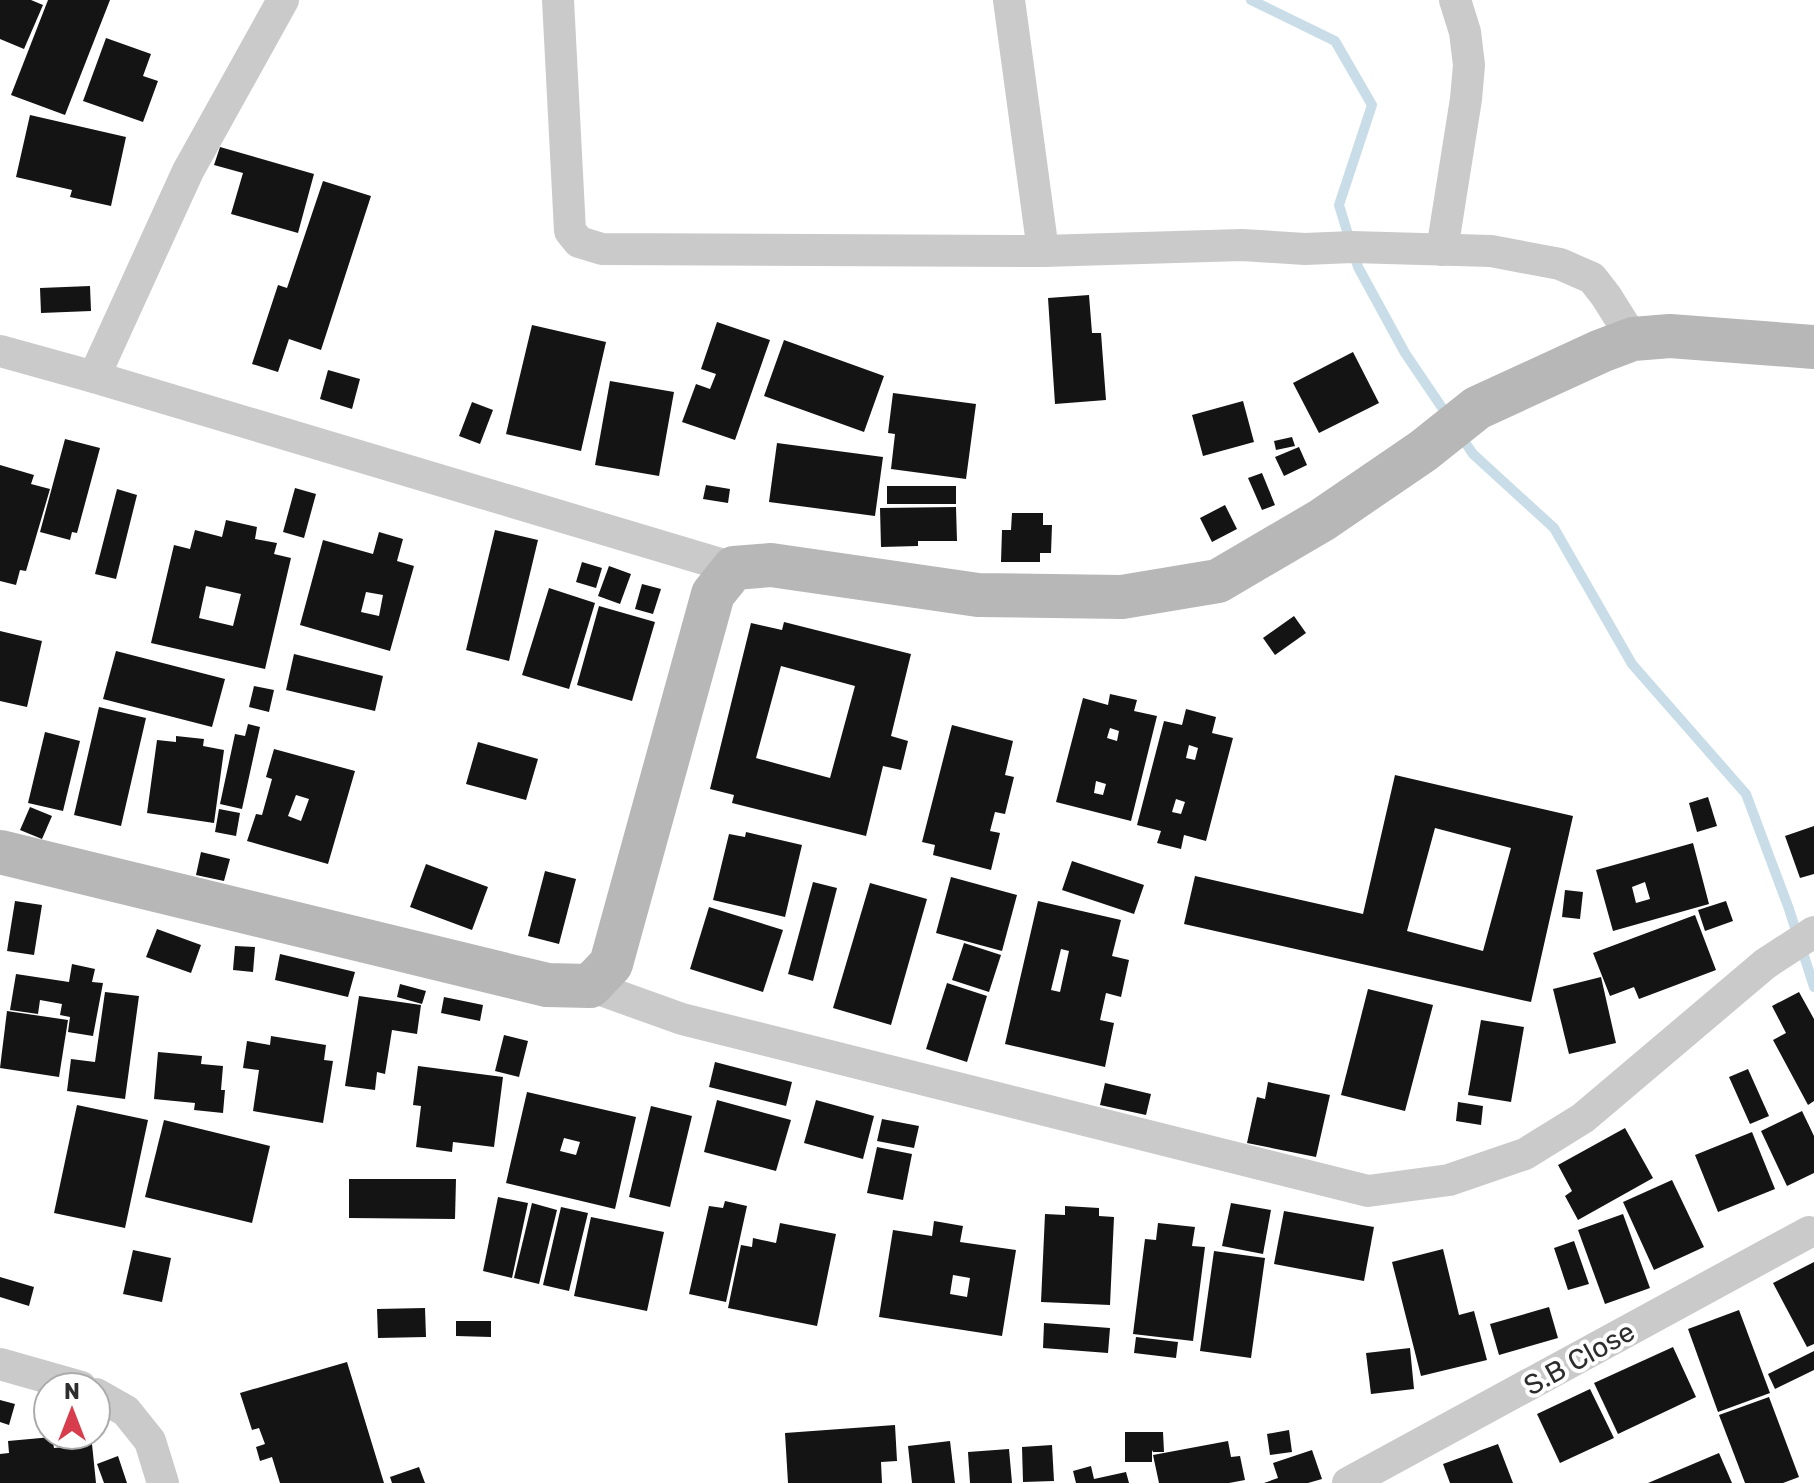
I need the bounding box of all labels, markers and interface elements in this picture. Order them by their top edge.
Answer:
street label: S.B Close [1518,1315,1640,1402]
north arrow [32,1371,112,1451]
text: N [64,1378,80,1405]

